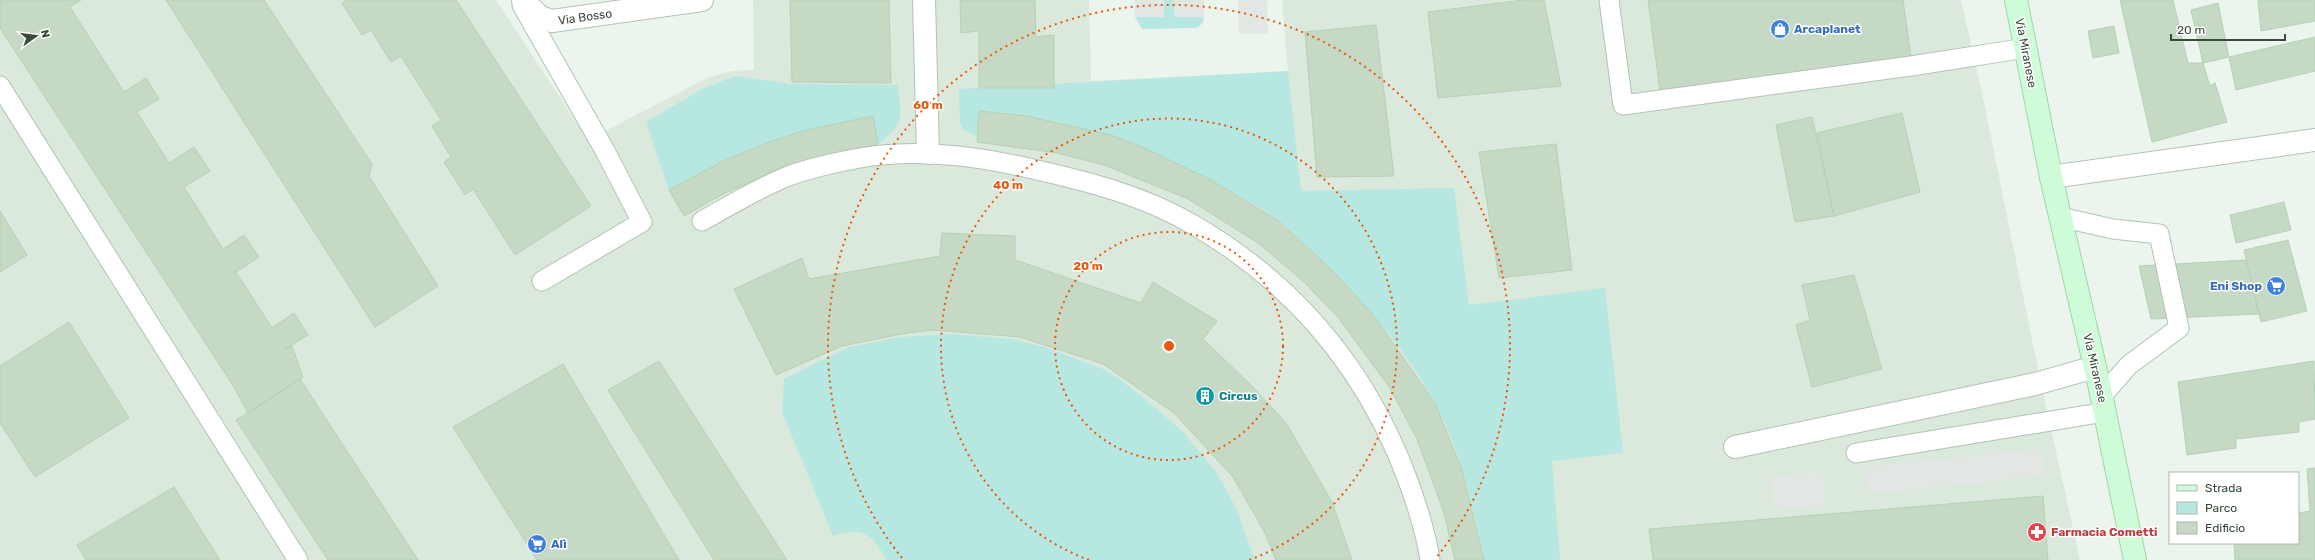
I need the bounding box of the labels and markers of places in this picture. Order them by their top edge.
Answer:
shop icon: Arcaplanet [1769,18,1791,40]
place label: Arcaplanet [1794,22,1861,36]
supermarket icon: Eni Shop [2265,275,2287,297]
place label: Eni Shop [2210,279,2262,293]
centre of rings [1162,339,1176,353]
building icon: Circus [1194,385,1216,407]
place label: Circus [1219,389,1258,403]
pharmacy icon: Farmacia Cometti [2026,521,2048,543]
place label: Farmacia Cometti [2051,525,2157,539]
supermarket icon: Alì [526,533,548,555]
place label: Alì [551,537,567,551]

